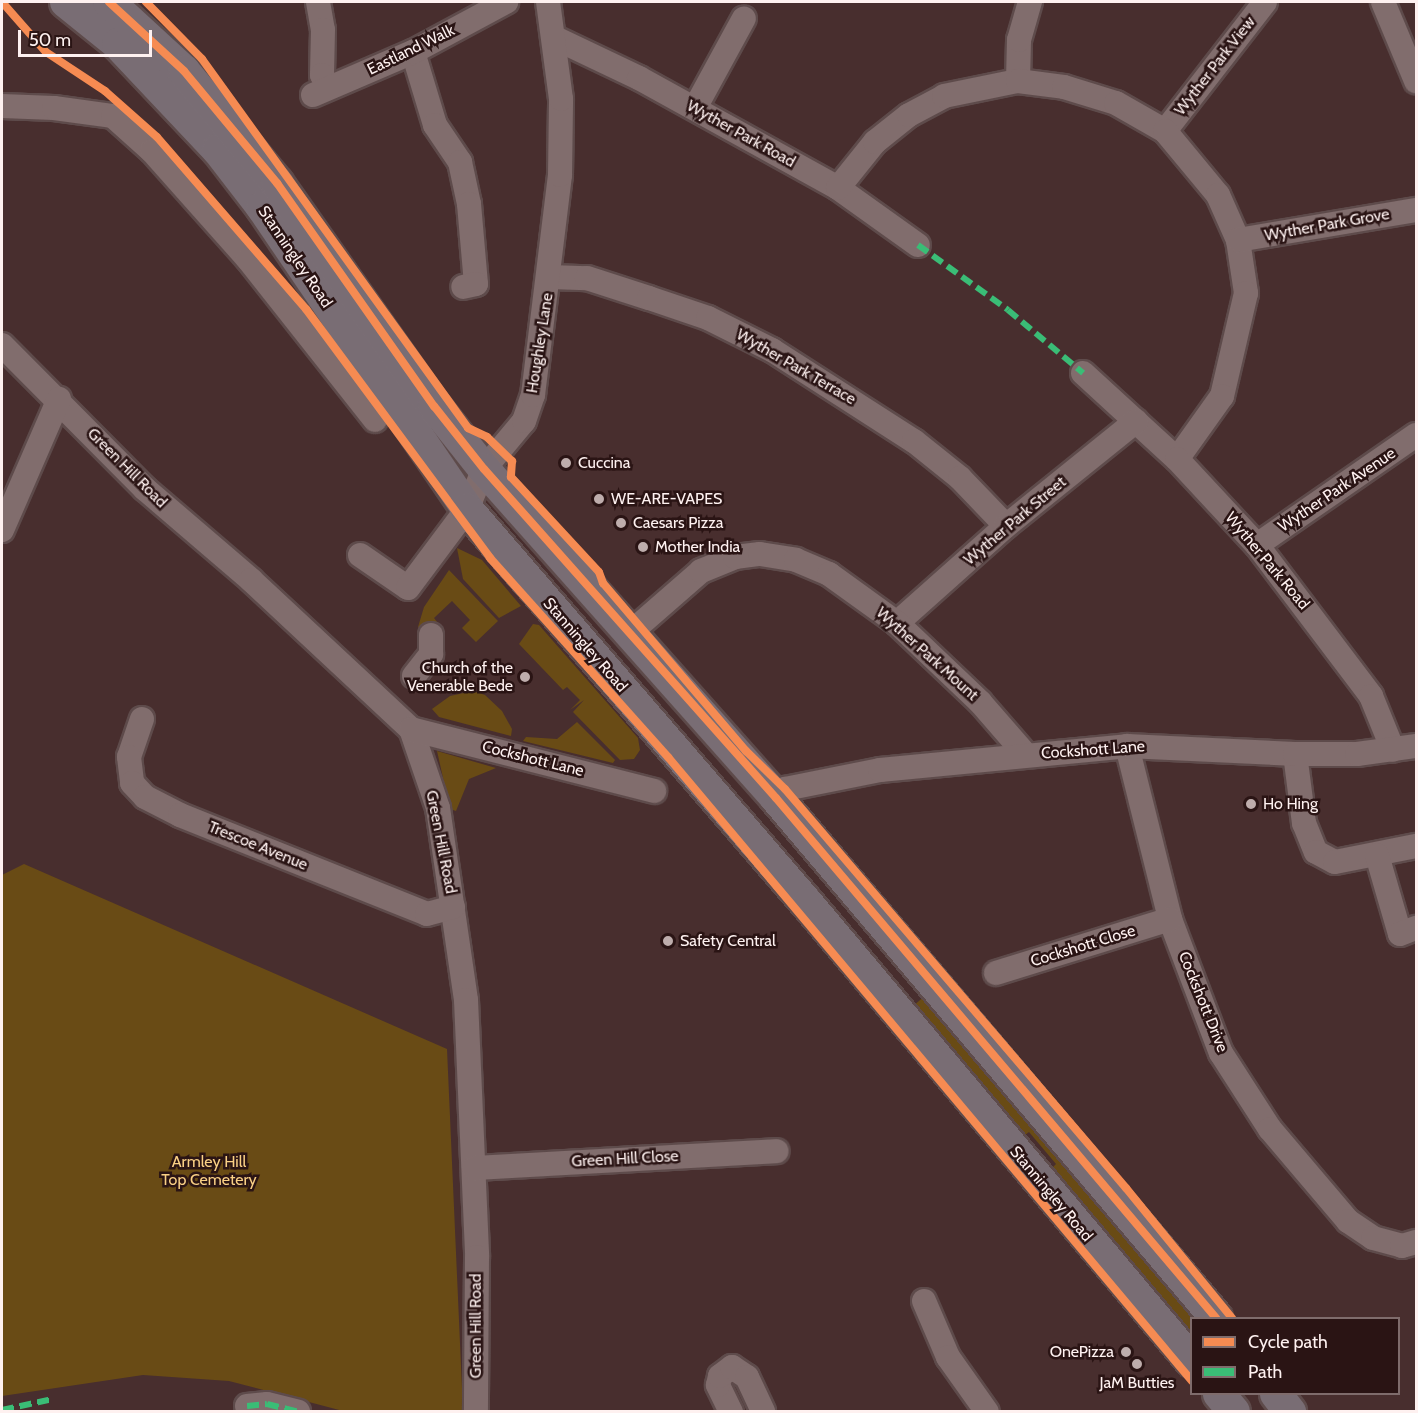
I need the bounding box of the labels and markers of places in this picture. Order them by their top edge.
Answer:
place label: Cuccina [578,453,630,473]
marker: Cuccina [559,456,573,470]
place label: WE-ARE-VAPES [611,489,722,509]
marker: WE-ARE-VAPES [592,492,606,506]
place label: Caesars Pizza [633,513,724,533]
marker: Caesars Pizza [614,516,628,530]
place label: Mother India [655,537,740,557]
marker: Mother India [636,540,650,554]
place label: Church of the Venerable Bede [407,658,513,696]
marker: Church of the Venerable Bede [518,670,532,684]
place label: Ho Hing [1263,794,1318,814]
marker: Ho Hing [1244,797,1258,811]
place label: Safety Central [680,931,776,951]
marker: Safety Central [661,934,675,948]
place label: OnePizza [1050,1342,1114,1362]
marker: OnePizza [1119,1345,1133,1359]
marker: JaM Butties [1130,1357,1144,1371]
place label: JaM Butties [1100,1373,1174,1393]

